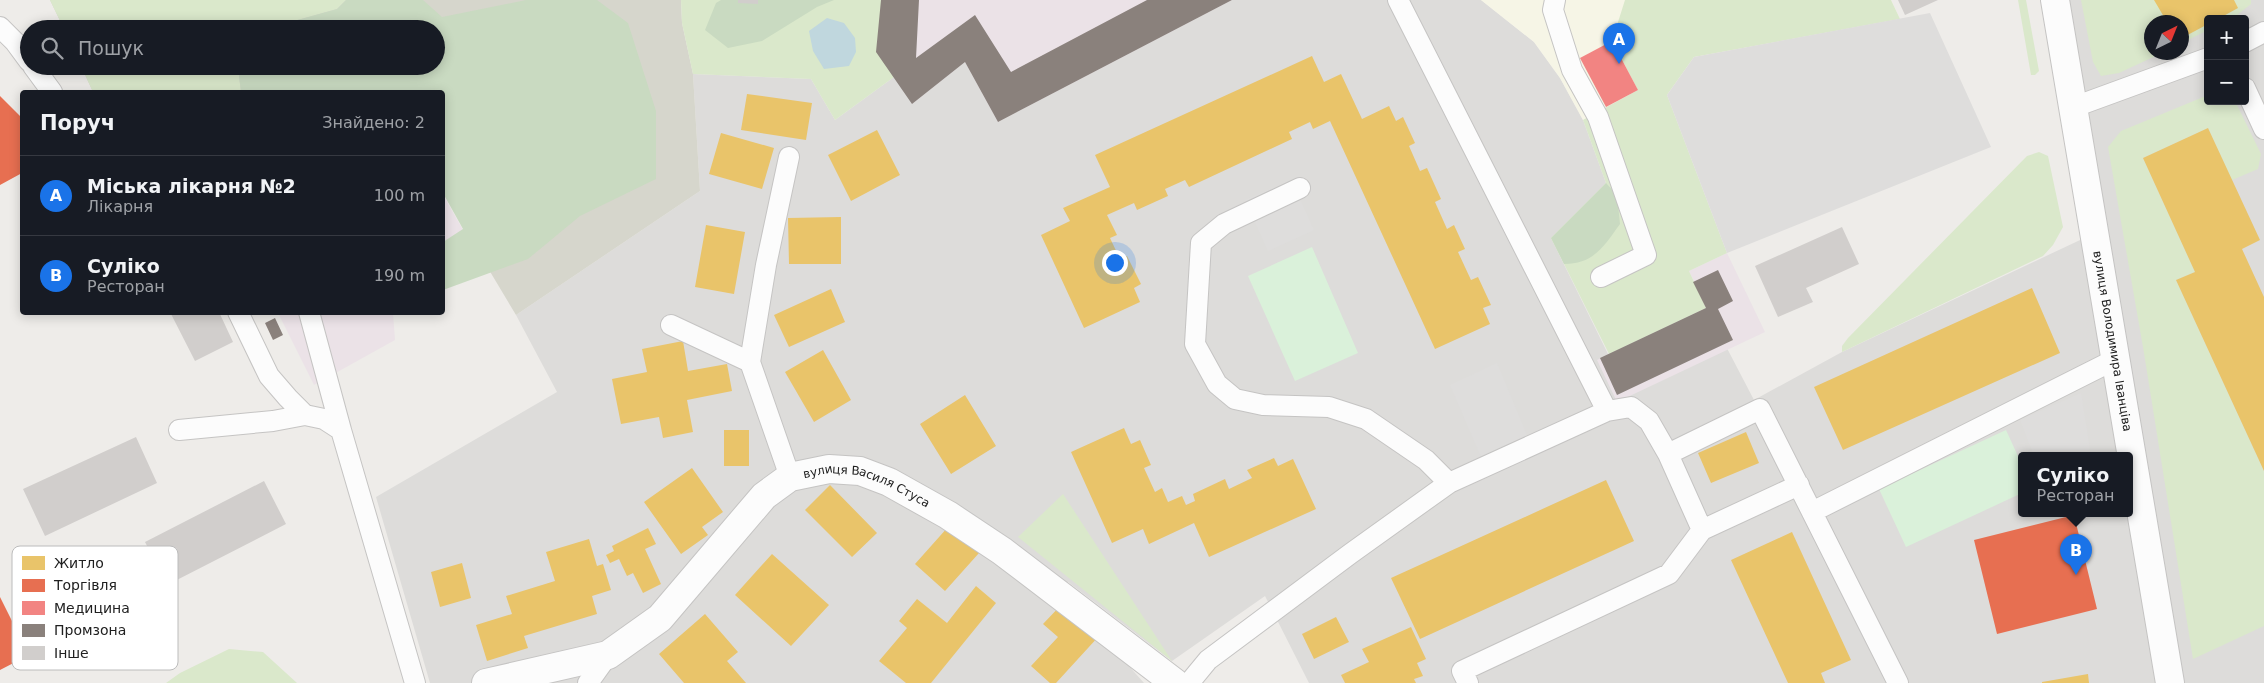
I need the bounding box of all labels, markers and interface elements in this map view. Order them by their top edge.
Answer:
north arrow [2144,15,2189,60]
map controls [2204,15,2249,105]
button: + [2204,15,2249,60]
search box [20,20,445,75]
pin: A [1603,23,1635,64]
icon: search [38,34,66,62]
text: Пошук [78,37,144,59]
button: − [2204,60,2249,105]
text: Поруч [40,111,115,135]
text: Знайдено: 2 [322,113,425,132]
text: Міська лікарня №2 [87,175,296,197]
text: A [50,186,62,205]
text: 100 m [374,186,425,205]
text: Лікарня [87,197,153,216]
your location [1102,250,1128,276]
street label: вулиця Володимира Іванціва [2090,250,2135,433]
text: Суліко [87,255,160,277]
text: B [50,266,62,285]
text: 190 m [374,266,425,285]
text: Ресторан [87,277,165,296]
popup [2018,452,2133,517]
street label: вулиця Василя Стуса [802,461,932,510]
text: Суліко [2037,464,2109,486]
text: Ресторан [2037,486,2114,505]
pin: B [2060,534,2092,575]
legend [12,546,178,670]
text: Житло [54,555,104,571]
text: Торгівля [53,577,117,593]
text: Медицина [54,600,130,616]
text: Промзона [54,622,126,638]
text: Інше [54,645,89,661]

